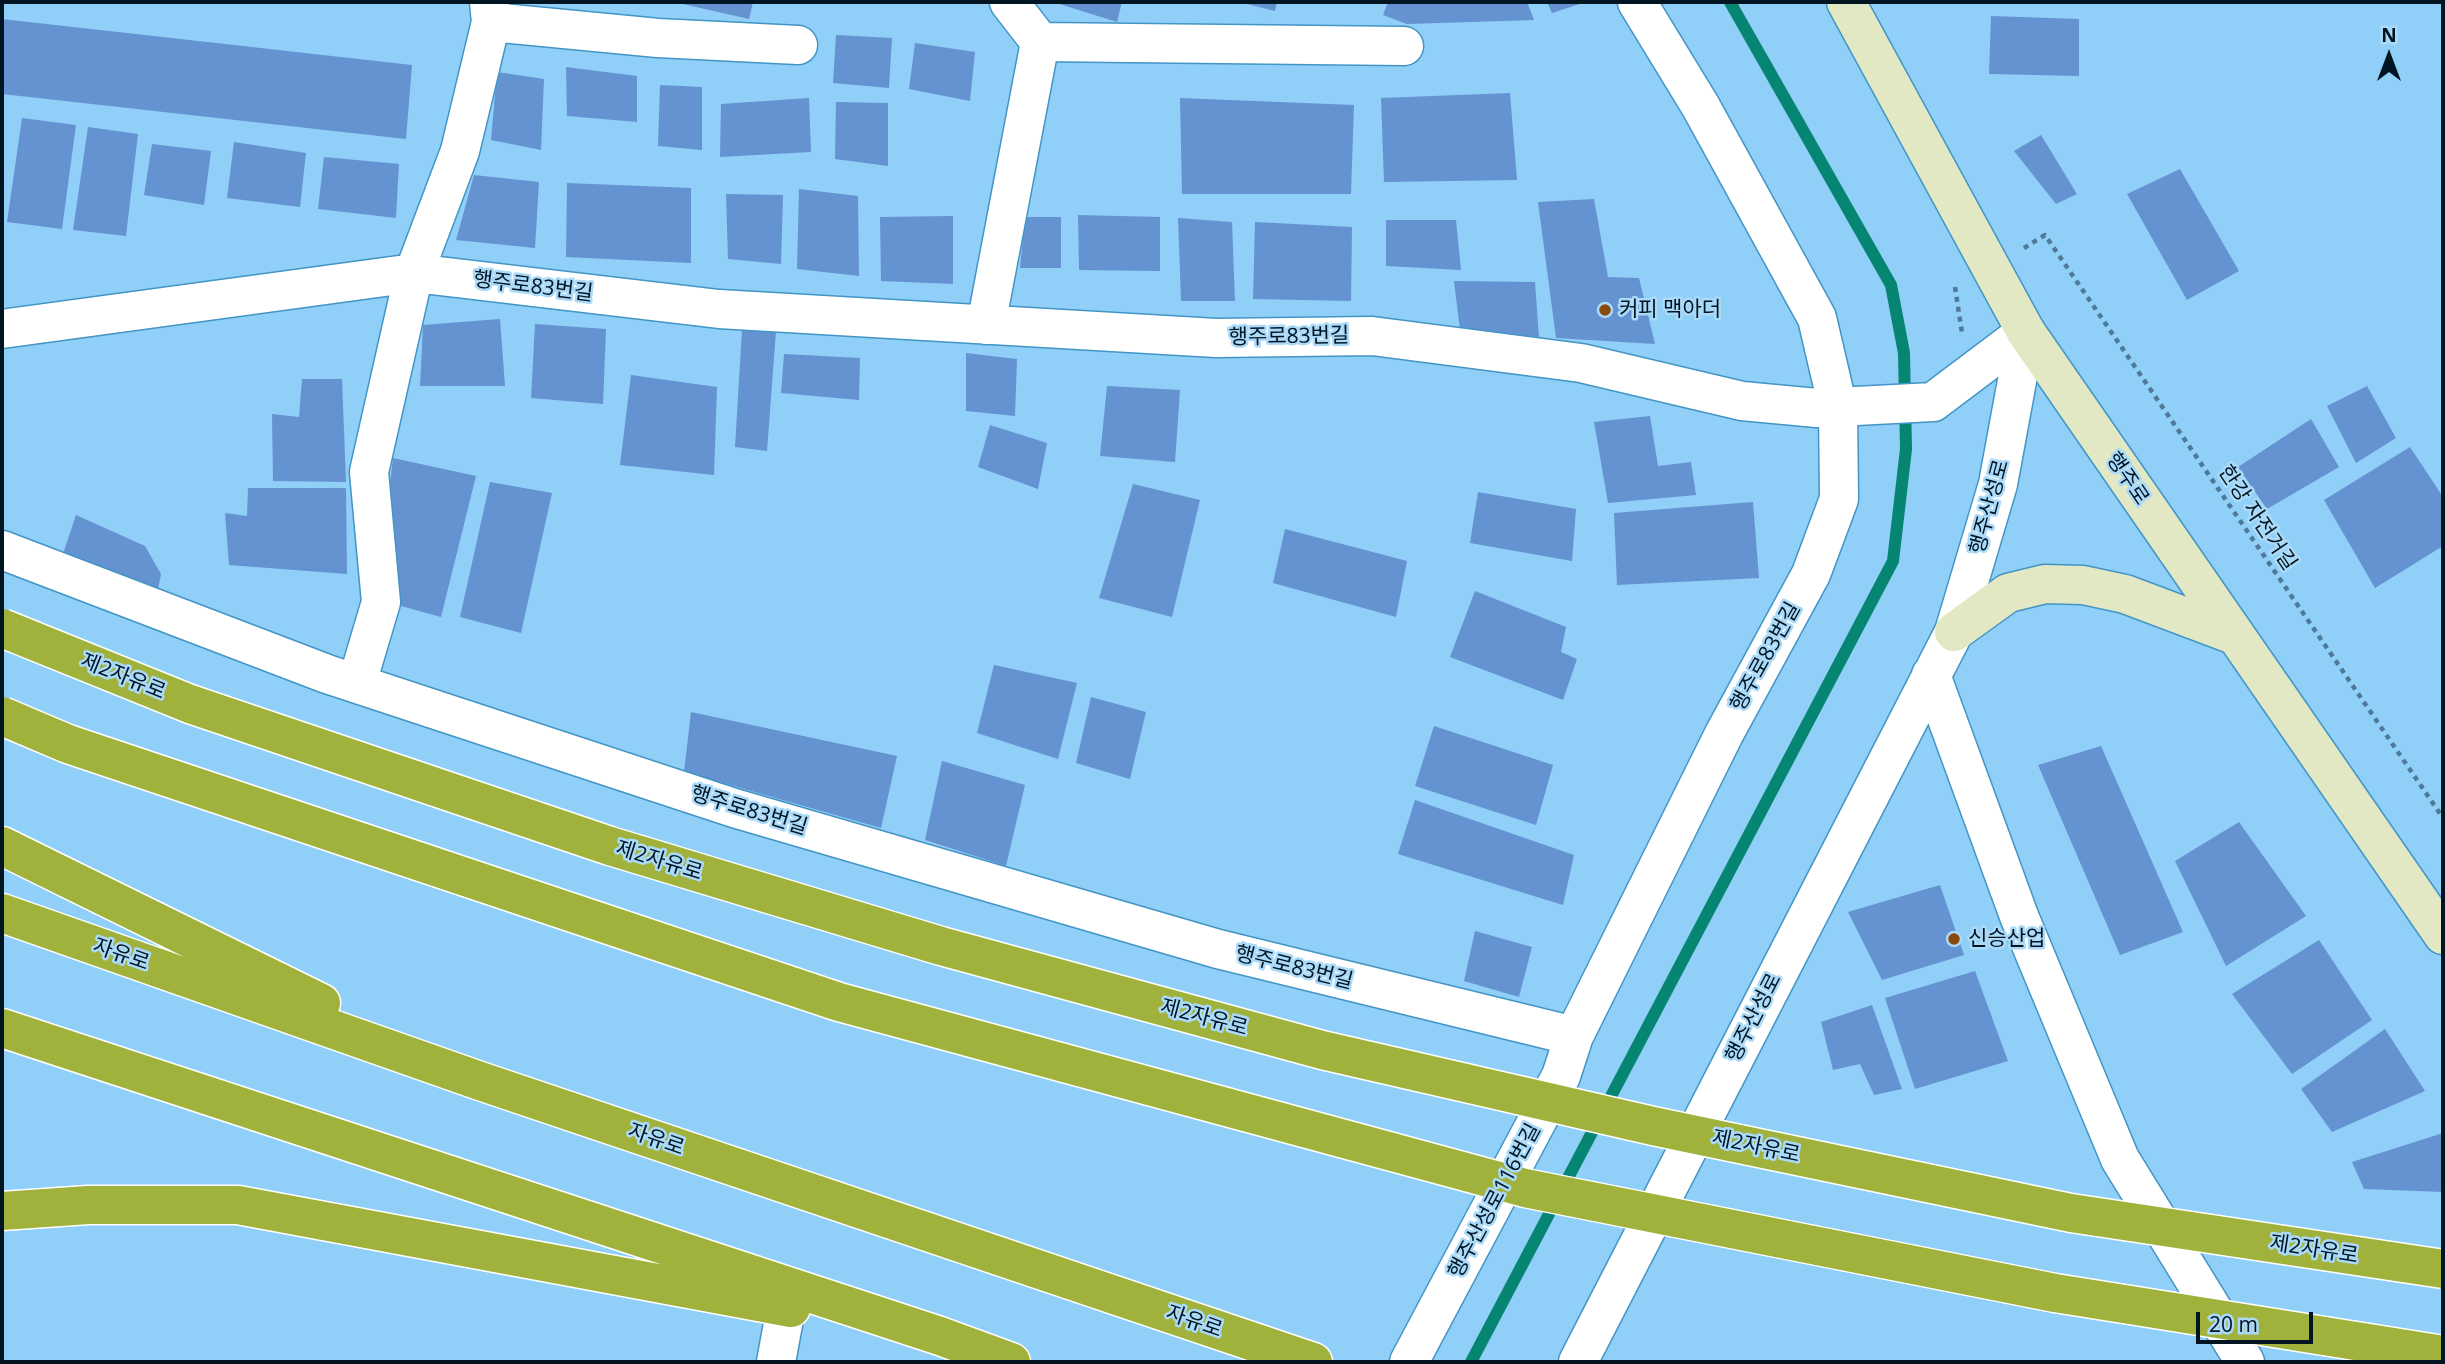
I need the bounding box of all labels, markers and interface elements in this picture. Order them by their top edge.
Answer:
north arrow [2354,21,2424,91]
text: N [2381,22,2397,48]
street label: 행주로83번길 [472,267,594,307]
place label: 커피 맥아더 [1619,297,1721,323]
marker: 커피 맥아더 [1597,302,1613,318]
street label: 행주로83번길 [1228,323,1350,351]
street label: 행주로 [2100,448,2154,510]
street label: 행주산성로 [1965,457,2015,557]
street label: 한강 자전거길 [2213,461,2301,575]
street label: 행주로83번길 [1726,598,1806,716]
street label: 제2자유로 [77,649,169,705]
street label: 행주로83번길 [688,781,810,841]
street label: 제2자유로 [613,836,705,886]
place label: 신승산업 [1968,926,2045,952]
marker: 신승산업 [1946,931,1962,947]
street label: 자유로 [89,934,153,976]
street label: 행주로83번길 [1232,941,1356,995]
street label: 행주산성로 [1721,969,1787,1067]
street label: 제2자유로 [1158,994,1250,1042]
street label: 자유로 [624,1119,688,1161]
street label: 행주산성로116번길 [1444,1119,1546,1283]
street label: 제2자유로 [1710,1125,1802,1169]
street label: 제2자유로 [2268,1231,2360,1269]
scale bar [2200,1298,2317,1342]
street label: 자유로 [1162,1301,1226,1343]
text: 20 m [2209,1310,2258,1338]

